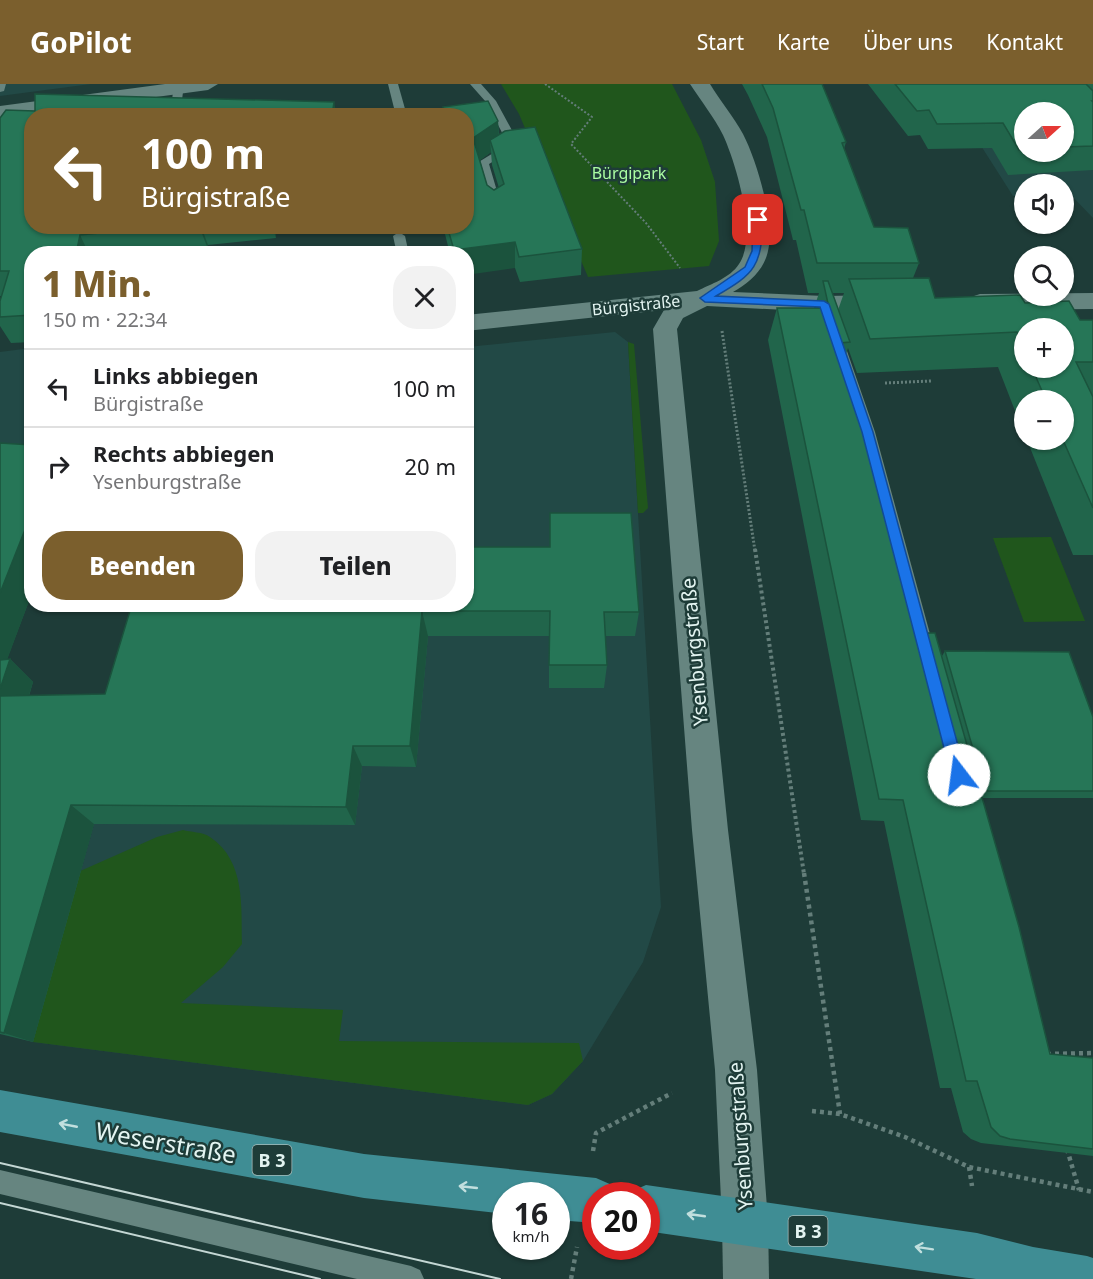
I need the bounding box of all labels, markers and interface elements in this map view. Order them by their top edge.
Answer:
text: GoPilot [30,23,132,61]
text: Start [697,28,744,56]
text: Karte [777,28,830,56]
text: Über uns [863,28,953,56]
text: Kontakt [986,28,1063,56]
north arrow [1014,102,1074,162]
map controls [1014,102,1074,450]
text: 100 m [141,124,265,181]
icon: left [42,132,120,210]
park label: Bürgipark [592,162,667,184]
button: sound [1014,174,1074,234]
text: Bürgistraße [141,178,290,215]
pin [732,194,783,245]
icon: arrive [741,203,774,236]
button: search [1014,246,1074,306]
text: 1 Min. [42,259,152,308]
button: close [393,266,456,329]
street label: Bürgistraße [591,289,681,321]
text: 150 m · 22:34 [42,306,167,333]
button: + [1014,318,1074,378]
text: Links abbiegen [93,360,259,390]
icon: left [42,372,75,405]
text: 100 m [392,373,456,403]
text: Bürgistraße [93,390,204,417]
button: − [1014,390,1074,450]
text: Rechts abbiegen [93,438,275,468]
icon: right [42,450,75,483]
text: 20 m [405,451,456,481]
text: Ysenburgstraße [93,468,242,495]
button: Beenden [42,531,243,600]
button: Teilen [255,531,456,600]
street label: Ysenburgstraße [674,577,714,727]
position arrow [927,743,991,807]
street label: Ysenburgstraße [721,1061,759,1211]
street label: Weserstraße [93,1113,239,1171]
one-way arrow [59,1119,78,1130]
road number: B 3 [252,1145,292,1175]
one-way arrow [459,1181,478,1192]
speed limit sign: 20 [582,1182,660,1260]
text: 16 [514,1193,548,1234]
one-way arrow [687,1210,706,1221]
road number: B 3 [788,1216,828,1246]
text: km/h [513,1226,549,1246]
one-way arrow [915,1243,934,1254]

